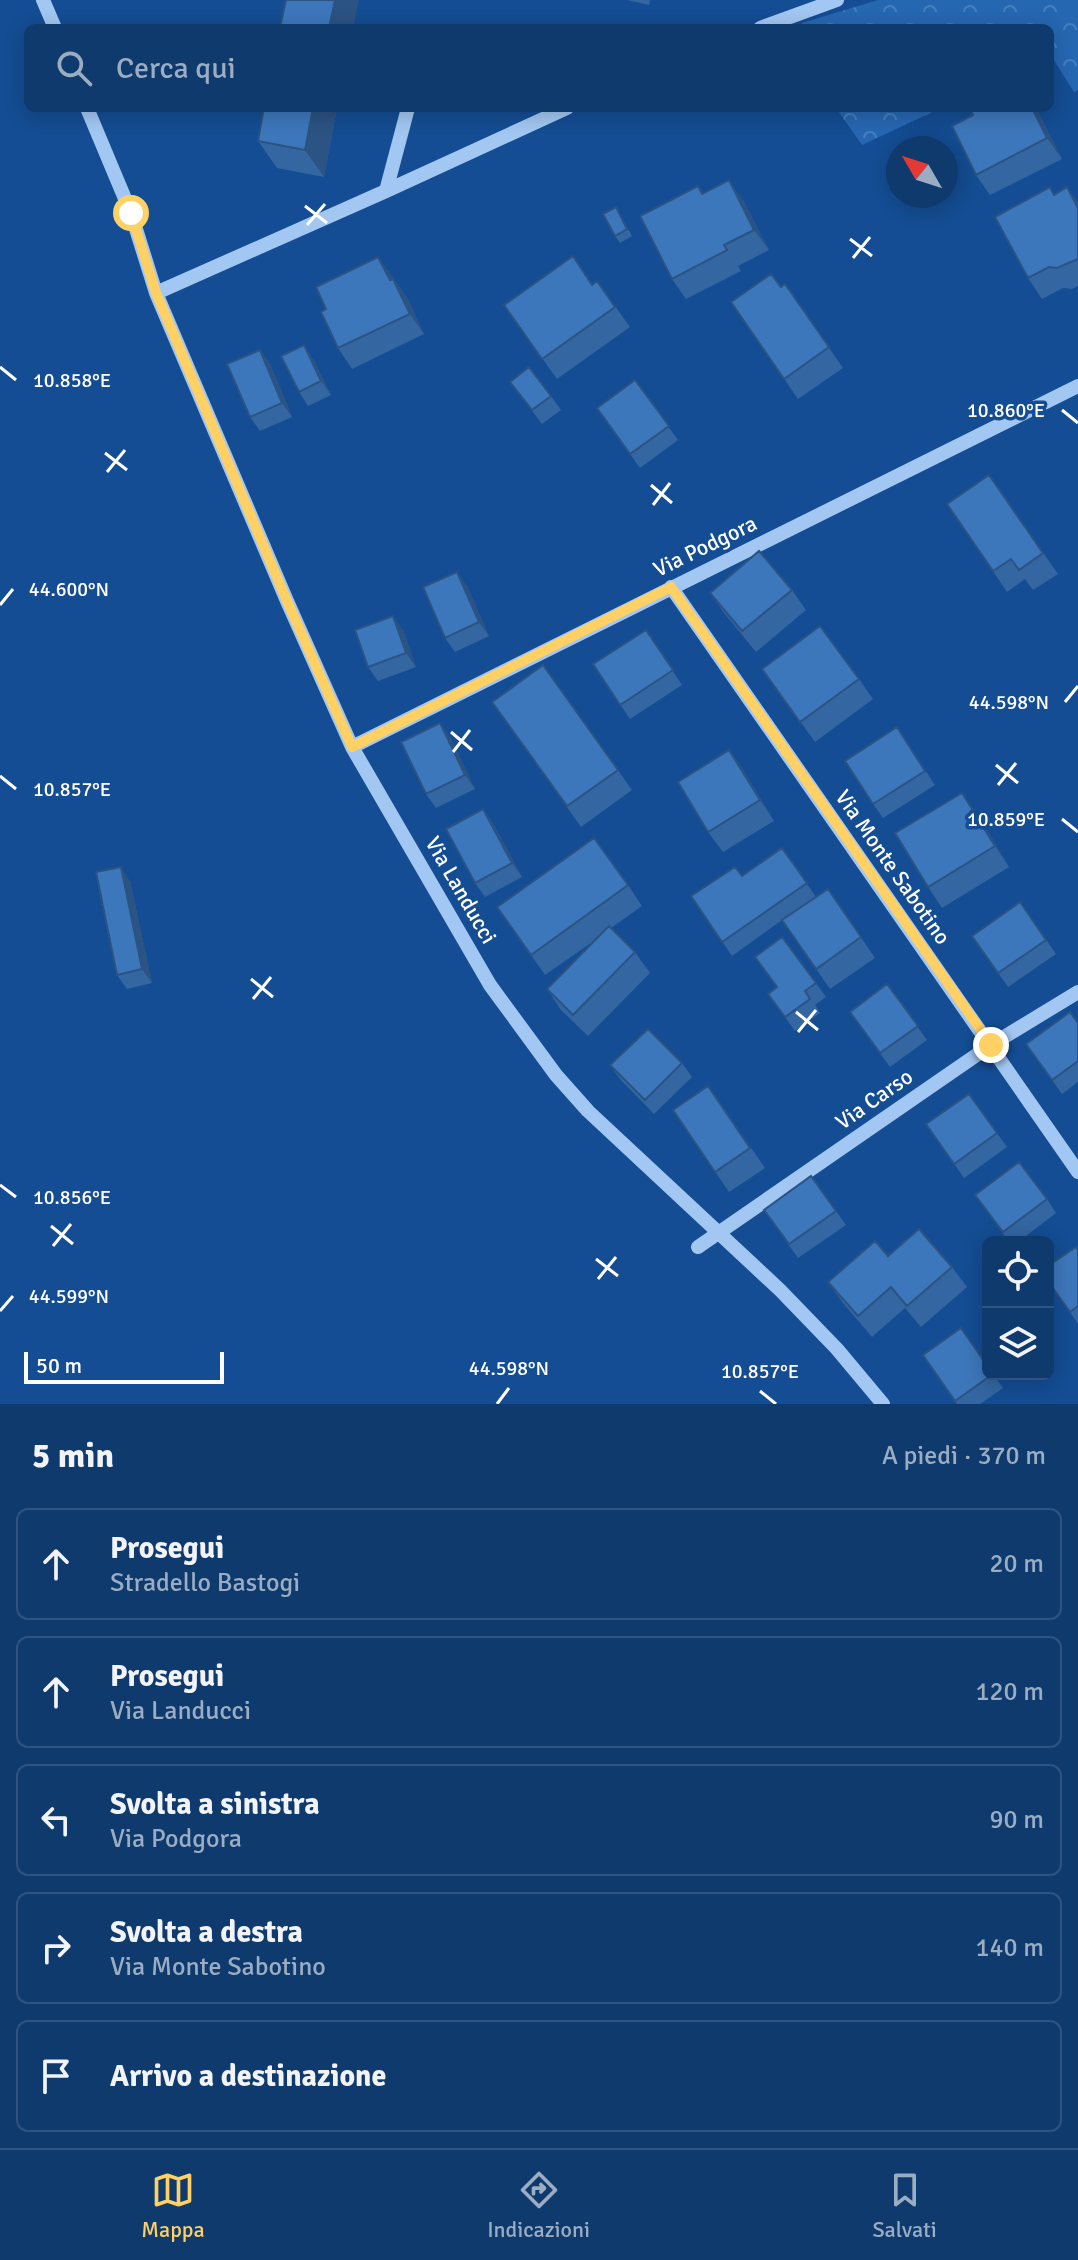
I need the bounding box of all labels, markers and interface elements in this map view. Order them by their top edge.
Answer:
search box [24,24,1054,112]
icon: search [52,46,96,90]
text: Cerca qui [116,50,236,87]
north arrow [886,136,958,208]
route start [113,195,149,231]
text: 10.858°E [33,368,111,393]
text: 10.860°E [967,398,1045,423]
street label: Via Podgora [649,509,761,583]
text: 44.600°N [29,577,109,602]
text: 44.598°N [969,690,1049,715]
text: 10.857°E [33,777,111,802]
street label: Via Monte Sabotino [830,784,956,950]
text: 10.859°E [967,807,1045,832]
street label: Via Landucci [419,832,503,948]
route end [973,1027,1009,1063]
street label: Via Carso [830,1063,918,1135]
text: 10.856°E [33,1185,111,1210]
map controls [982,1236,1054,1380]
button: locate [982,1236,1054,1308]
text: 44.599°N [29,1284,109,1309]
button: layers [982,1308,1054,1380]
scale bar [24,1348,224,1384]
text: 50 m [36,1352,82,1379]
text: 44.598°N [469,1356,549,1381]
text: 10.857°E [721,1359,799,1384]
text: 5 min [32,1435,114,1477]
text: A piedi · 370 m [882,1440,1046,1472]
text: Prosegui [110,1530,224,1567]
icon: ahead [34,1542,78,1586]
text: 20 m [989,1548,1044,1580]
text: Stradello Bastogi [110,1567,300,1599]
text: Prosegui [110,1658,224,1695]
icon: ahead [34,1670,78,1714]
text: 120 m [975,1676,1044,1708]
text: Via Landucci [110,1695,251,1727]
text: Svolta a sinistra [110,1786,320,1823]
icon: left [34,1798,78,1842]
text: 90 m [989,1804,1044,1836]
text: Via Podgora [110,1823,242,1855]
text: Svolta a destra [110,1914,303,1951]
icon: right [34,1926,78,1970]
text: 140 m [975,1932,1044,1964]
text: Via Monte Sabotino [110,1951,326,1983]
icon: arrive [34,2054,78,2098]
text: Arrivo a destinazione [110,2058,386,2095]
tab: Mappa [141,2168,205,2243]
tab: Indicazioni [487,2168,590,2243]
tab: Salvati [872,2168,937,2243]

